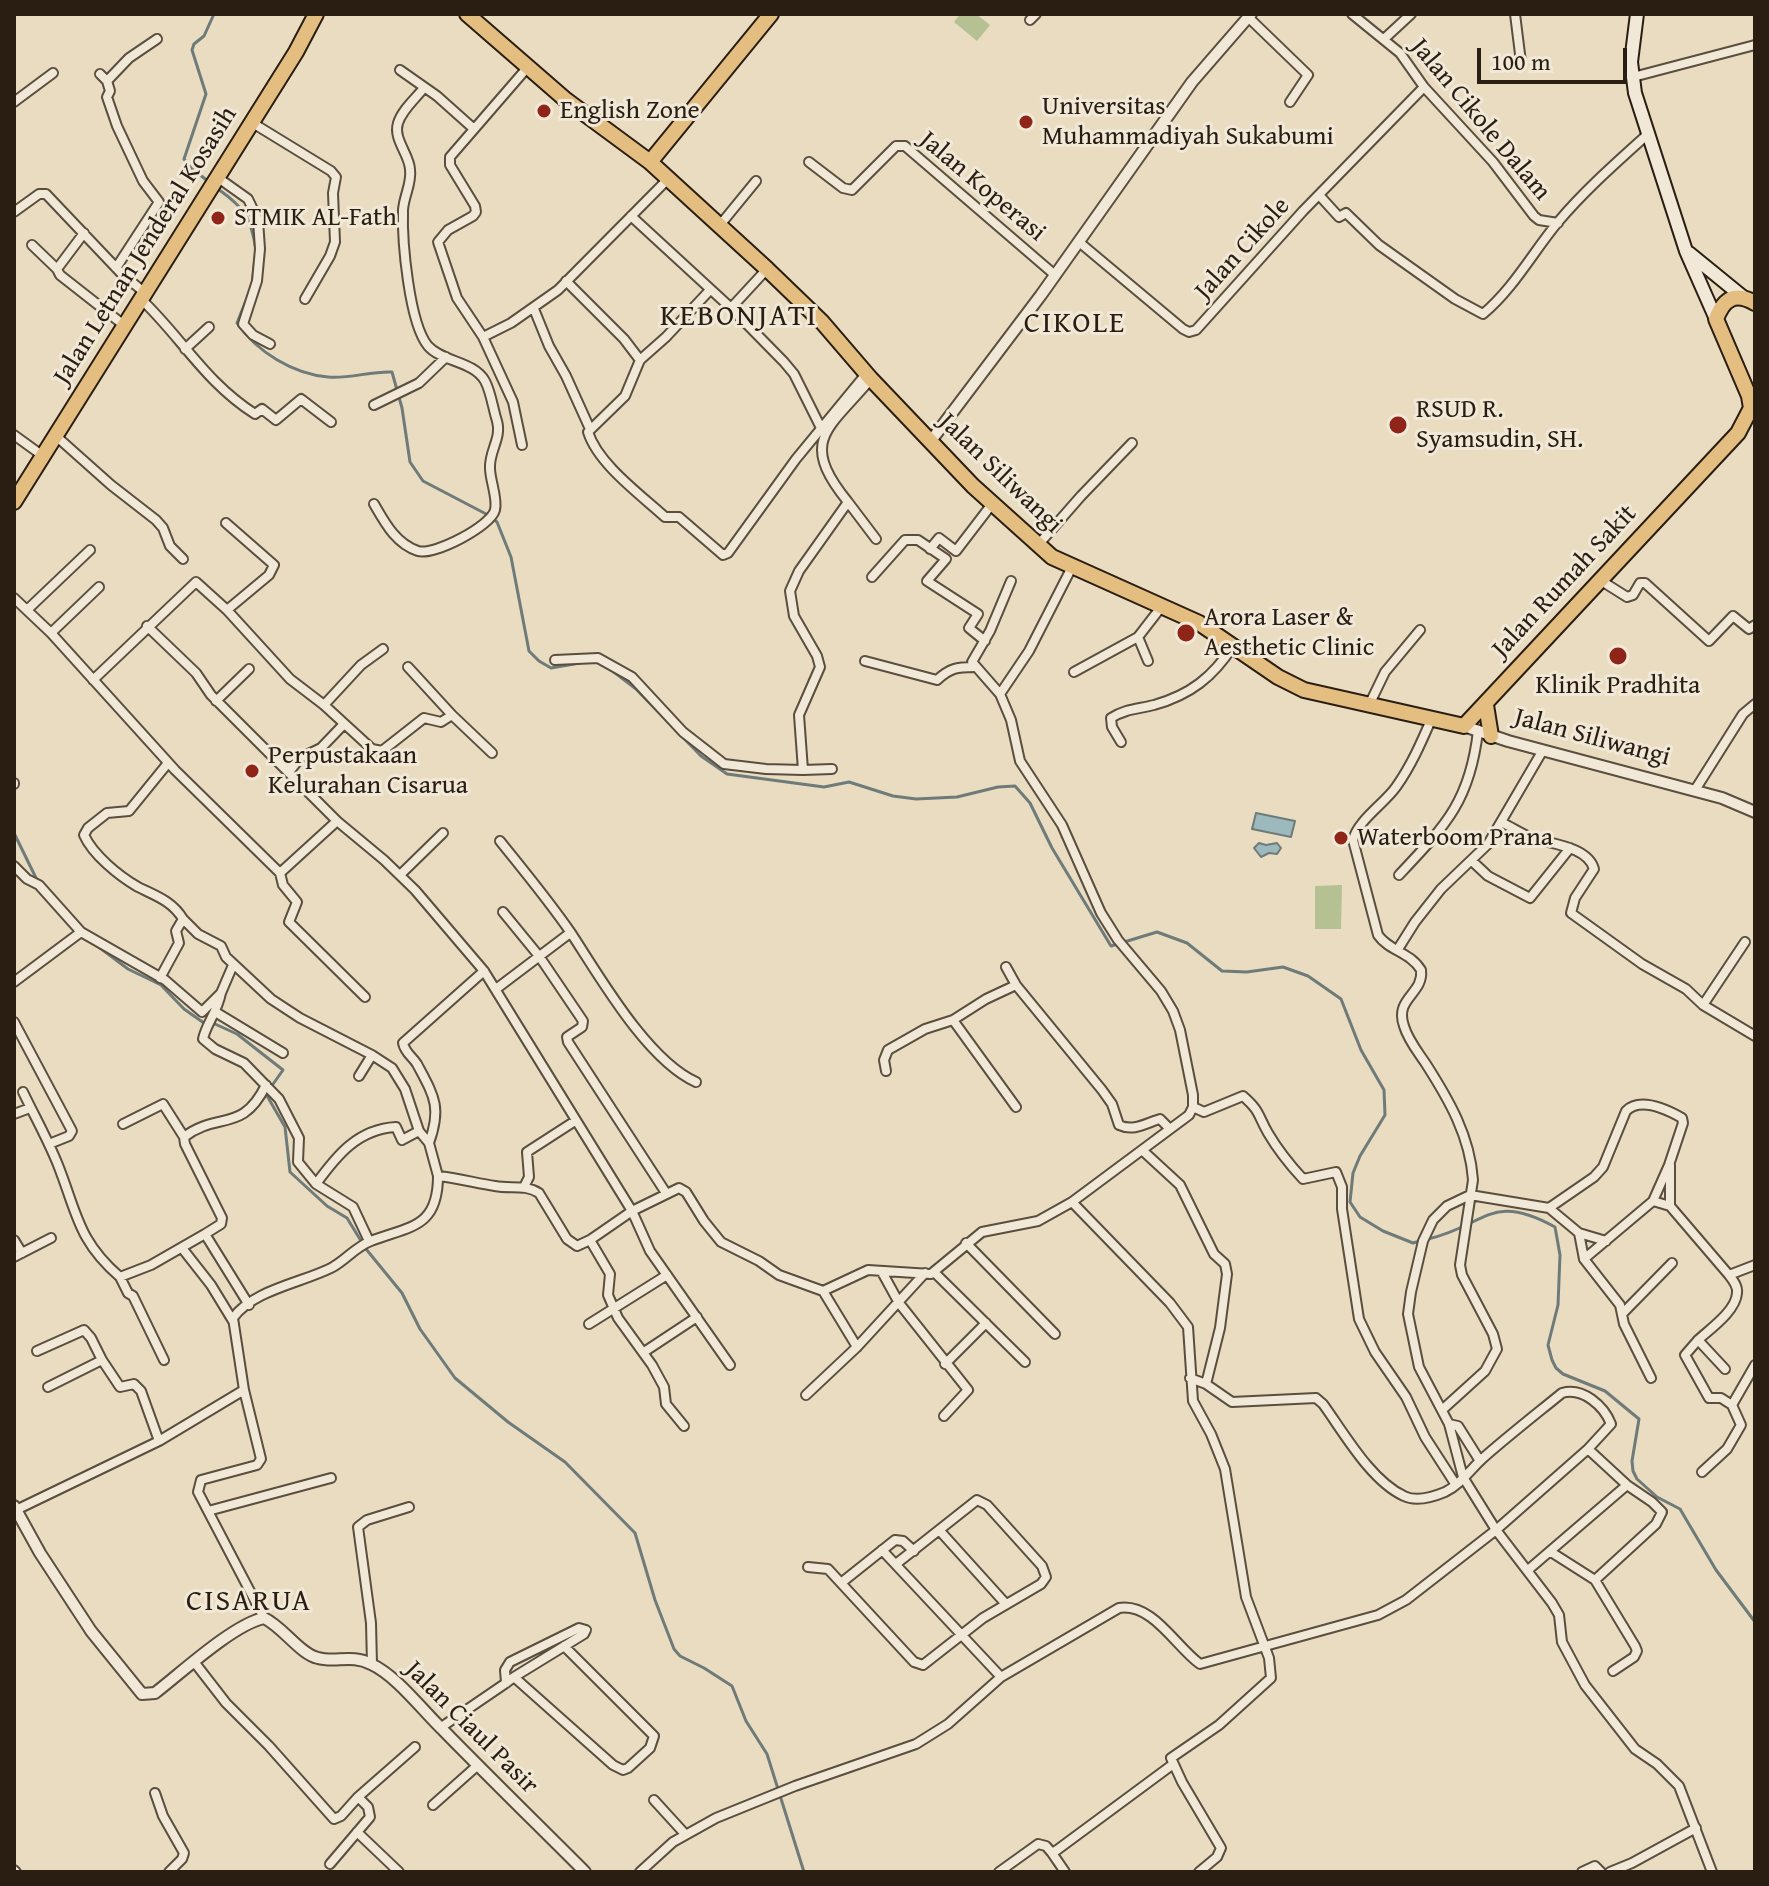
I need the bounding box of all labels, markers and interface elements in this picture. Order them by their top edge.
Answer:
scale bar [1481,32,1631,82]
street label: Jalan Cikole Dalam [1403,33,1557,207]
text: 100 m [1491,44,1551,79]
place label: Universitas Muhammadiyah Sukabumi [1042,91,1334,152]
place label: English Zone [560,95,700,127]
street label: Jalan Letnan Jenderal Kosasih [47,101,245,391]
marker: English Zone [535,102,553,120]
marker: Universitas Muhammadiyah Sukabumi [1017,113,1035,131]
street label: Jalan Koperasi [912,125,1052,249]
street label: Jalan Cikole [1189,191,1297,307]
place label: STMIK AL-Fath [234,202,397,234]
marker: STMIK AL-Fath [209,209,227,227]
district label: KEBONJATI [660,299,818,335]
district label: CIKOLE [1024,306,1126,342]
place label: RSUD R. Syamsudin, SH. [1416,394,1583,456]
street label: Jalan Siliwangi [932,407,1068,541]
marker: RSUD R. Syamsudin, SH. [1387,414,1409,436]
street label: Jalan Rumah Sakit [1486,499,1644,665]
place label: Arora Laser & Aesthetic Clinic [1204,602,1374,664]
marker: Arora Laser & Aesthetic Clinic [1175,622,1197,644]
marker: Klinik Pradhita [1607,645,1629,667]
place label: Klinik Pradhita [1536,670,1700,702]
street label: Jalan Siliwangi [1511,702,1673,774]
place label: Perpustakaan Kelurahan Cisarua [268,740,468,802]
marker: Perpustakaan Kelurahan Cisarua [243,762,261,780]
place label: Waterboom Prana [1357,822,1553,854]
marker: Waterboom Prana [1332,829,1350,847]
district label: CISARUA [186,1584,312,1620]
street label: Jalan Ciaul Pasir [398,1655,544,1801]

